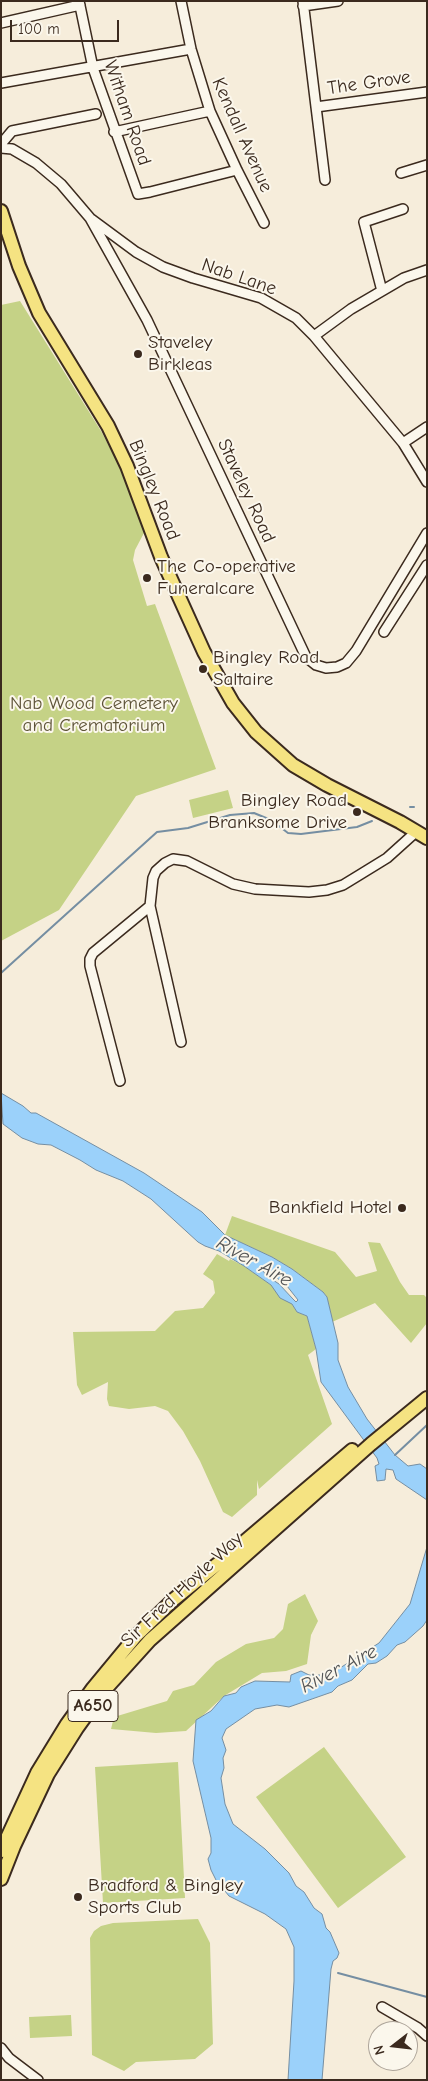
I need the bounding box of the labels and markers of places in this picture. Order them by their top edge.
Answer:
place label: Staveley Birkleas [148,332,212,376]
marker: Staveley Birkleas [132,348,144,360]
place label: The Co-operative Funeralcare [157,556,296,600]
marker: The Co-operative Funeralcare [141,572,153,584]
place label: Bingley Road Saltaire [213,647,319,691]
marker: Bingley Road Saltaire [197,663,209,675]
place label: Bingley Road Branksome Drive [208,790,347,834]
marker: Bingley Road Branksome Drive [351,806,363,818]
place label: Bankfield Hotel [269,1197,392,1219]
marker: Bankfield Hotel [396,1202,408,1214]
place label: Bradford & Bingley Sports Club [88,1875,243,1919]
marker: Bradford & Bingley Sports Club [72,1891,84,1903]

